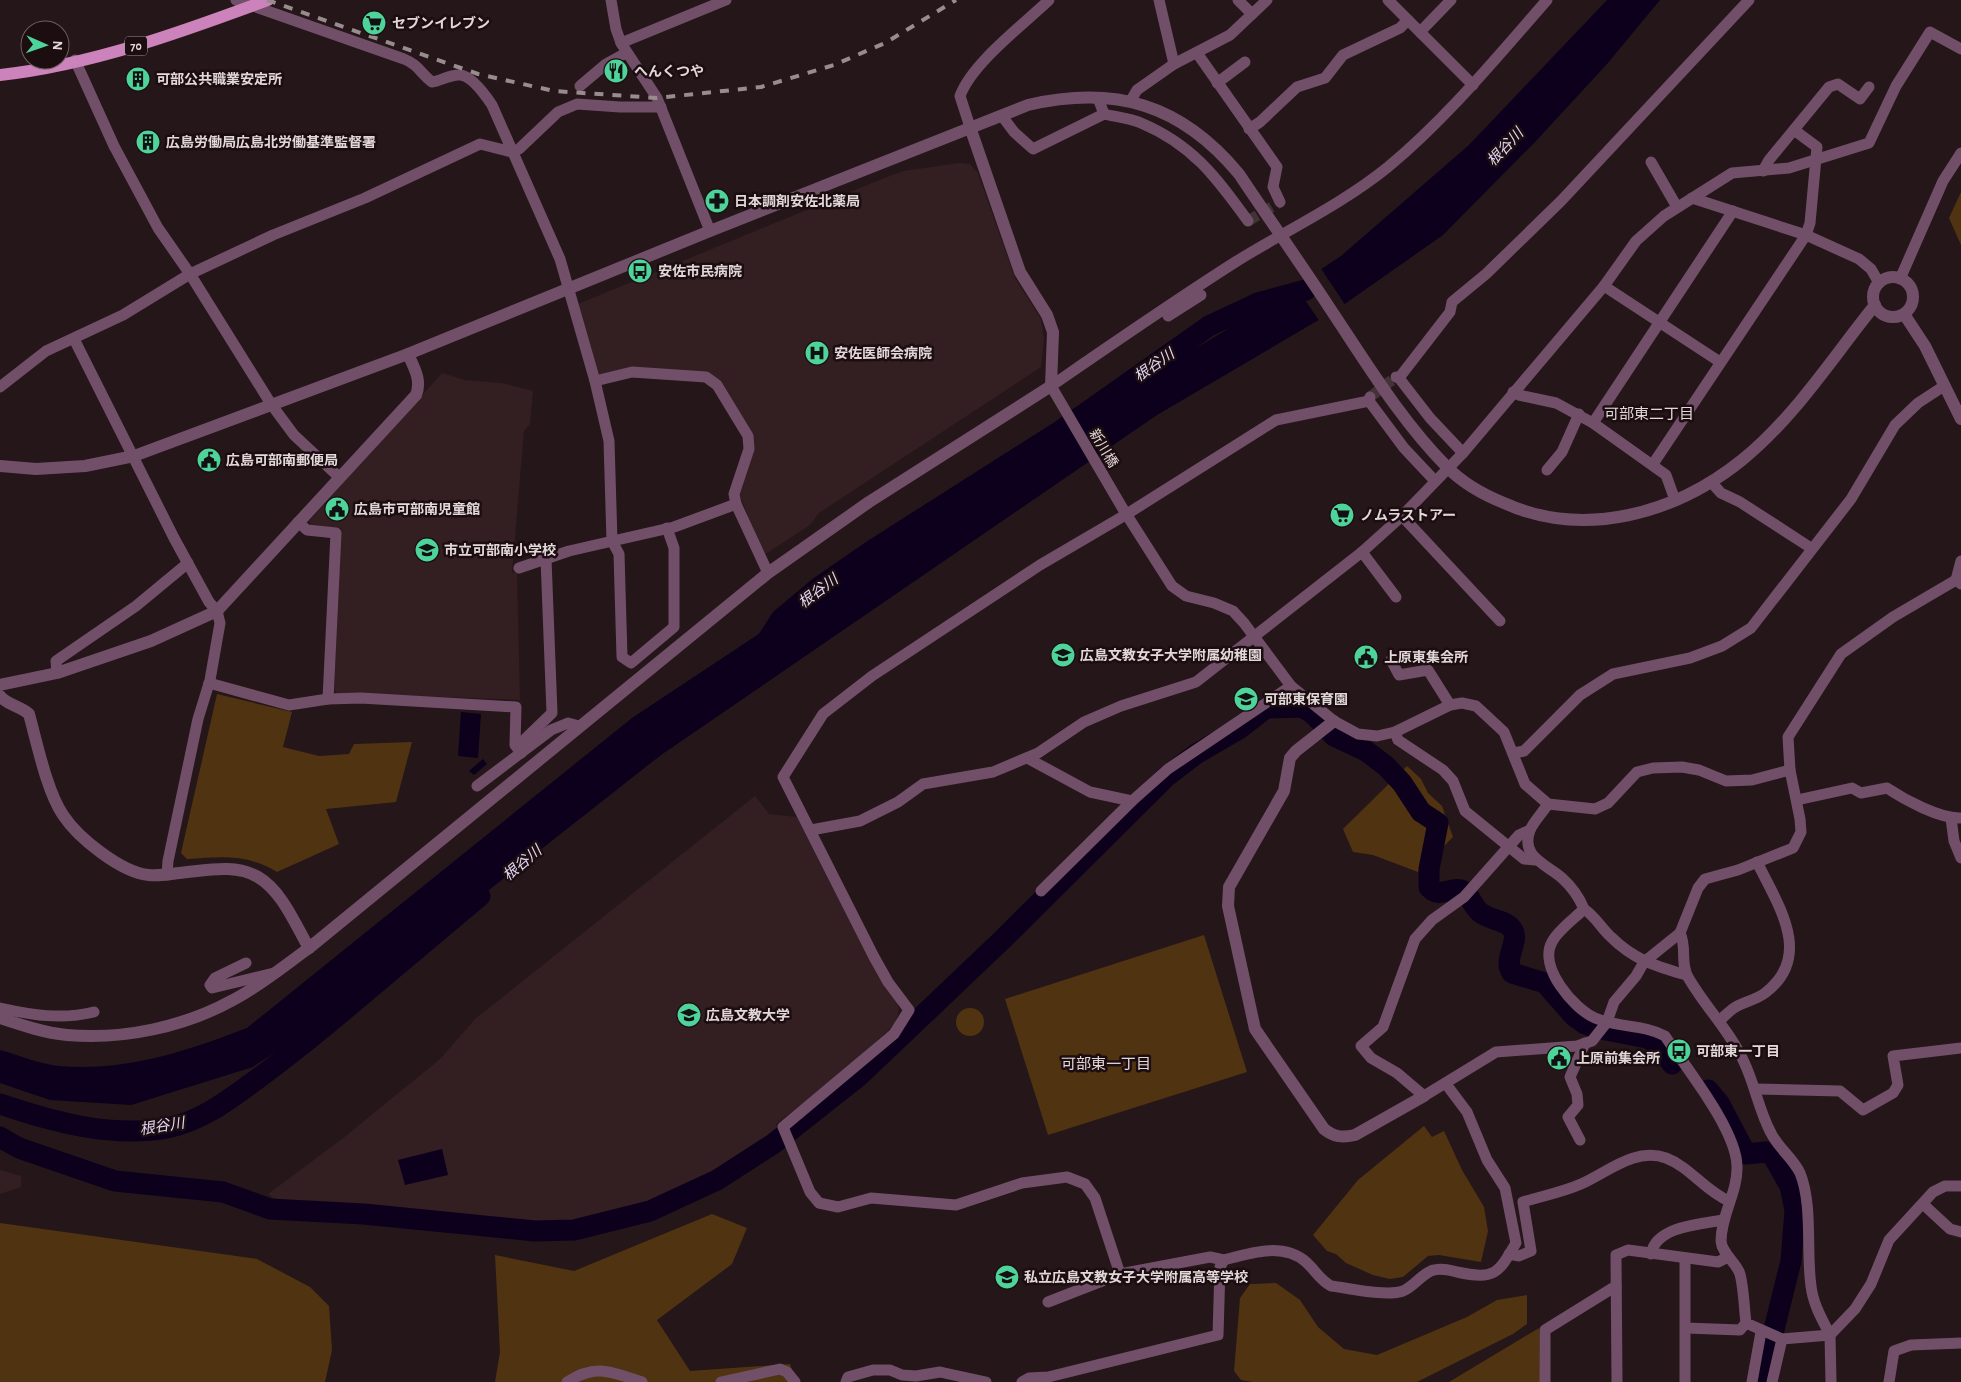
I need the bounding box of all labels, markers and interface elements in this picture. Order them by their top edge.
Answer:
supermarket icon: セブンイレブン [361,10,387,36]
place label: セブンイレブン [392,15,490,31]
north arrow [20,20,70,70]
road number: 70 [125,36,147,56]
text: N [50,40,64,51]
restaurant icon: へんくつや [603,58,629,84]
place label: へんくつや [634,64,704,79]
building icon: 可部公共職業安定所 [125,66,151,92]
place label: 可部公共職業安定所 [156,71,282,87]
water label: 根谷川 [1484,124,1528,169]
building icon: 広島労働局広島北労働基準監督署 [135,129,161,155]
place label: 広島労働局広島北労働基準監督署 [166,135,376,150]
pharmacy icon: 日本調剤安佐北薬局 [704,188,730,214]
place label: 日本調剤安佐北薬局 [734,194,860,209]
bus stop icon: 安佐市民病院 [627,258,653,284]
place label: 安佐市民病院 [658,264,742,279]
hospital icon: 安佐医師会病院 [804,340,830,366]
water label: 根谷川 [1131,344,1179,384]
place label: 安佐医師会病院 [834,346,932,361]
district label: 可部東二丁目 [1604,406,1694,422]
street label: 新川橋 [1086,426,1121,470]
public building icon: 広島可部南郵便局 [196,447,222,473]
place label: 広島可部南郵便局 [226,453,338,468]
public building icon: 広島市可部南児童館 [324,496,350,522]
place label: 広島市可部南児童館 [354,502,480,517]
supermarket icon: ノムラストアー [1329,502,1355,528]
place label: ノムラストアー [1360,509,1456,523]
school or university icon: 市立可部南小学校 [414,537,440,563]
place label: 市立可部南小学校 [444,543,556,558]
water label: 根谷川 [795,570,842,611]
school or university icon: 広島文教女子大学附属幼稚園 [1050,642,1076,668]
public building icon: 上原東集会所 [1353,644,1379,670]
place label: 広島文教女子大学附属幼稚園 [1080,647,1262,663]
place label: 上原東集会所 [1384,650,1468,665]
school or university icon: 可部東保育園 [1233,686,1259,712]
place label: 可部東保育園 [1264,692,1348,707]
water label: 根谷川 [500,841,546,884]
school or university icon: 広島文教大学 [676,1002,702,1028]
place label: 広島文教大学 [706,1008,790,1023]
bus stop icon: 可部東一丁目 [1666,1038,1692,1064]
place label: 可部東一丁目 [1696,1044,1780,1059]
public building icon: 上原前集会所 [1546,1045,1572,1071]
place label: 上原前集会所 [1576,1050,1660,1066]
district label: 可部東一丁目 [1061,1056,1151,1072]
water label: 根谷川 [139,1114,187,1137]
school or university icon: 私立広島文教女子大学附属高等学校 [994,1264,1020,1290]
place label: 私立広島文教女子大学附属高等学校 [1024,1269,1248,1285]

